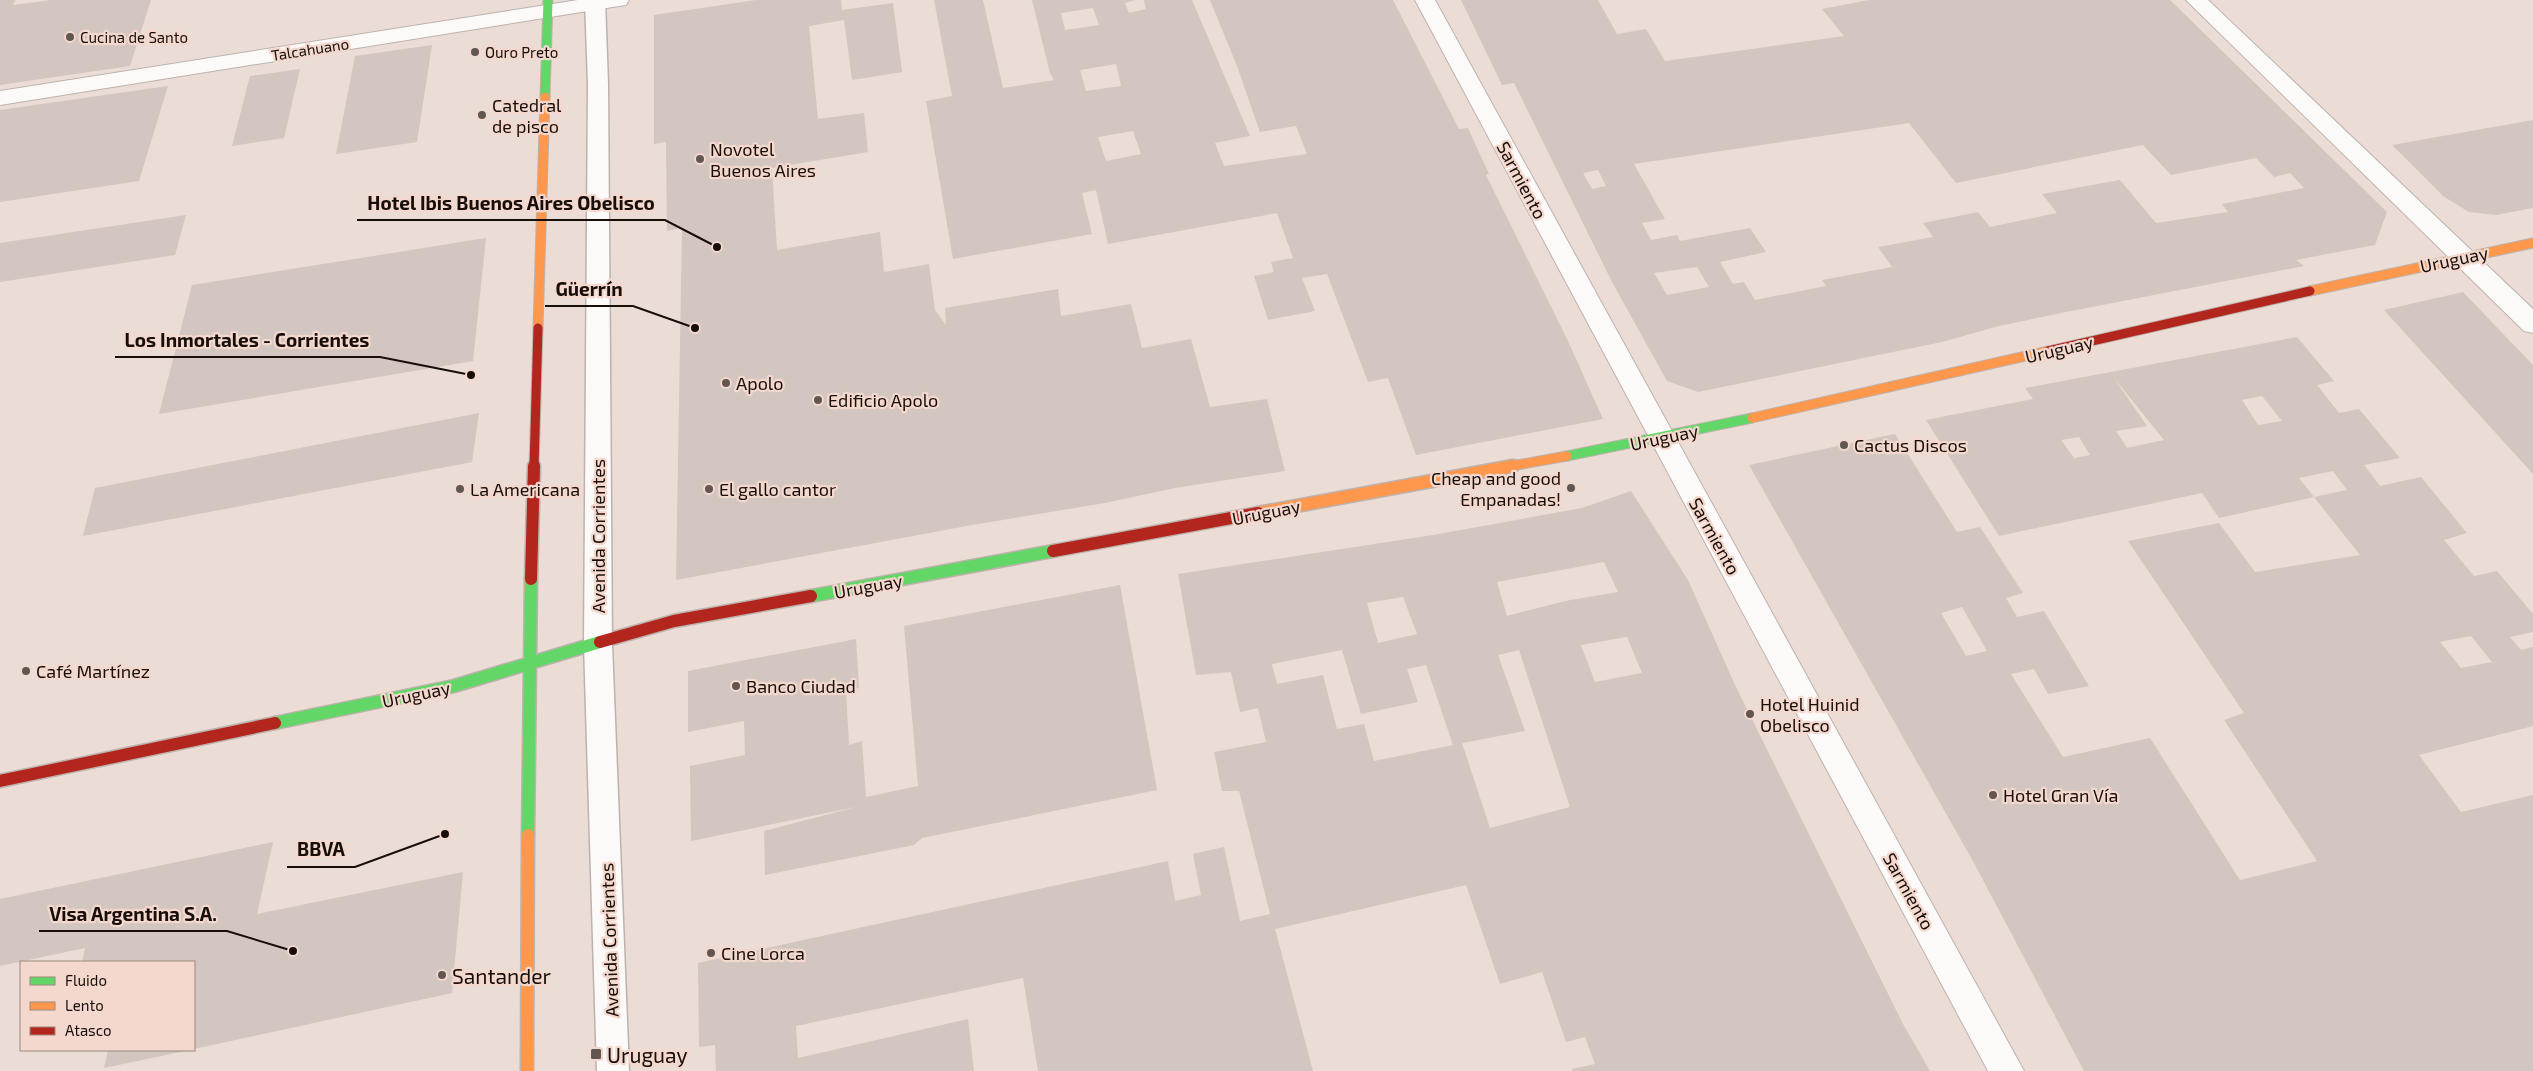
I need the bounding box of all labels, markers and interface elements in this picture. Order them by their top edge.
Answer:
place label: Cucina de Santo [80,28,188,46]
marker: Cucina de Santo [64,31,76,43]
street label: Talcahuano [270,34,350,64]
place label: Ouro Preto [485,43,558,61]
marker: Ouro Preto [469,46,481,58]
place label: Catedral de pisco [492,94,562,137]
marker: Catedral de pisco [476,109,488,121]
street label: Sarmiento [1492,137,1552,223]
place label: Novotel Buenos Aires [710,138,816,181]
marker: Novotel Buenos Aires [694,153,706,165]
callout: Hotel Ibis Buenos Aires Obelisco [357,186,665,220]
text: Hotel Ibis Buenos Aires Obelisco [367,191,655,214]
street label: Uruguay [2418,241,2491,277]
callout: Güerrín [545,272,633,306]
text: Güerrín [555,277,623,300]
callout: Los Inmortales - Corrientes [115,323,380,357]
text: Los Inmortales - Corrientes [125,328,369,351]
street label: Uruguay [2023,330,2096,367]
place label: Apolo [736,372,783,394]
marker: Apolo [720,377,732,389]
place label: Edificio Apolo [828,389,938,411]
marker: Edificio Apolo [812,394,824,406]
street label: Uruguay [1628,419,1701,455]
place label: Cactus Discos [1854,434,1967,456]
marker: Cactus Discos [1838,439,1850,451]
street label: Avenida Corrientes [587,459,609,613]
place label: Cheap and good Empanadas! [1431,467,1561,510]
place label: La Americana [470,478,580,500]
place label: El gallo cantor [719,478,836,500]
marker: Cheap and good Empanadas! [1565,482,1577,494]
marker: La Americana [454,483,466,495]
marker: El gallo cantor [703,483,715,495]
street label: Sarmiento [1685,494,1745,578]
street label: Uruguay [1230,495,1303,529]
street label: Uruguay [832,569,904,603]
place label: Café Martínez [36,660,150,682]
marker: Café Martínez [20,665,32,677]
place label: Banco Ciudad [746,675,856,697]
street label: Uruguay [380,676,453,712]
marker: Banco Ciudad [730,680,742,692]
place label: Hotel Huinid Obelisco [1760,693,1860,736]
marker: Hotel Huinid Obelisco [1744,708,1756,720]
place label: Hotel Gran Vía [2003,784,2118,806]
marker: Hotel Gran Vía [1987,789,1999,801]
callout: BBVA [287,833,355,867]
text: BBVA [297,837,346,860]
street label: Sarmiento [1879,849,1939,933]
street label: Avenida Corrientes [595,863,623,1017]
callout: Visa Argentina S.A. [39,897,227,931]
text: Visa Argentina S.A. [49,902,217,925]
place label: Cine Lorca [721,942,805,964]
marker: Cine Lorca [705,947,717,959]
legend [20,961,195,1051]
place label: Santander [452,963,552,988]
marker: Santander [436,969,448,981]
text: Fluido [65,971,107,989]
text: Lento [65,996,104,1014]
text: Atasco [65,1021,111,1039]
place label: Uruguay [607,1042,688,1067]
marker: Uruguay [589,1047,603,1061]

